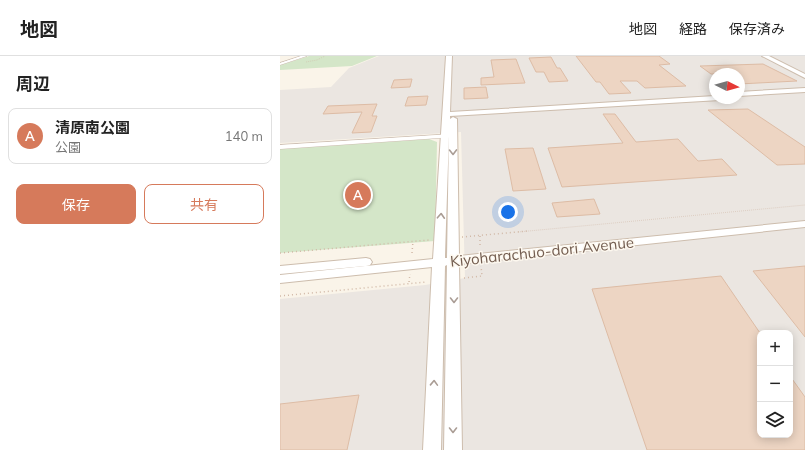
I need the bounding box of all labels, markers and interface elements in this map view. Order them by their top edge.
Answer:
text: 地図 [20,17,58,41]
text: 地図 [629,20,657,38]
text: 経路 [679,20,707,38]
text: 保存済み [729,20,785,38]
north arrow [709,68,745,104]
text: 周辺 [16,73,50,94]
text: 清原南公園 [55,118,130,137]
text: A [25,128,35,144]
text: 140 m [225,128,263,144]
text: 公園 [55,139,81,155]
one-way arrow [449,149,457,155]
pin: A [345,180,371,210]
button: 保存 [16,184,136,224]
button: 共有 [144,184,264,224]
your location [498,202,518,222]
one-way arrow [436,213,445,219]
street label: Kiyoharachuo-dori Avenue [449,232,635,271]
one-way arrow [450,297,458,303]
map controls [757,330,793,438]
button: + [757,330,793,366]
button: − [757,366,793,402]
one-way arrow [430,380,439,386]
button: layers [757,402,793,438]
one-way arrow [449,427,457,433]

